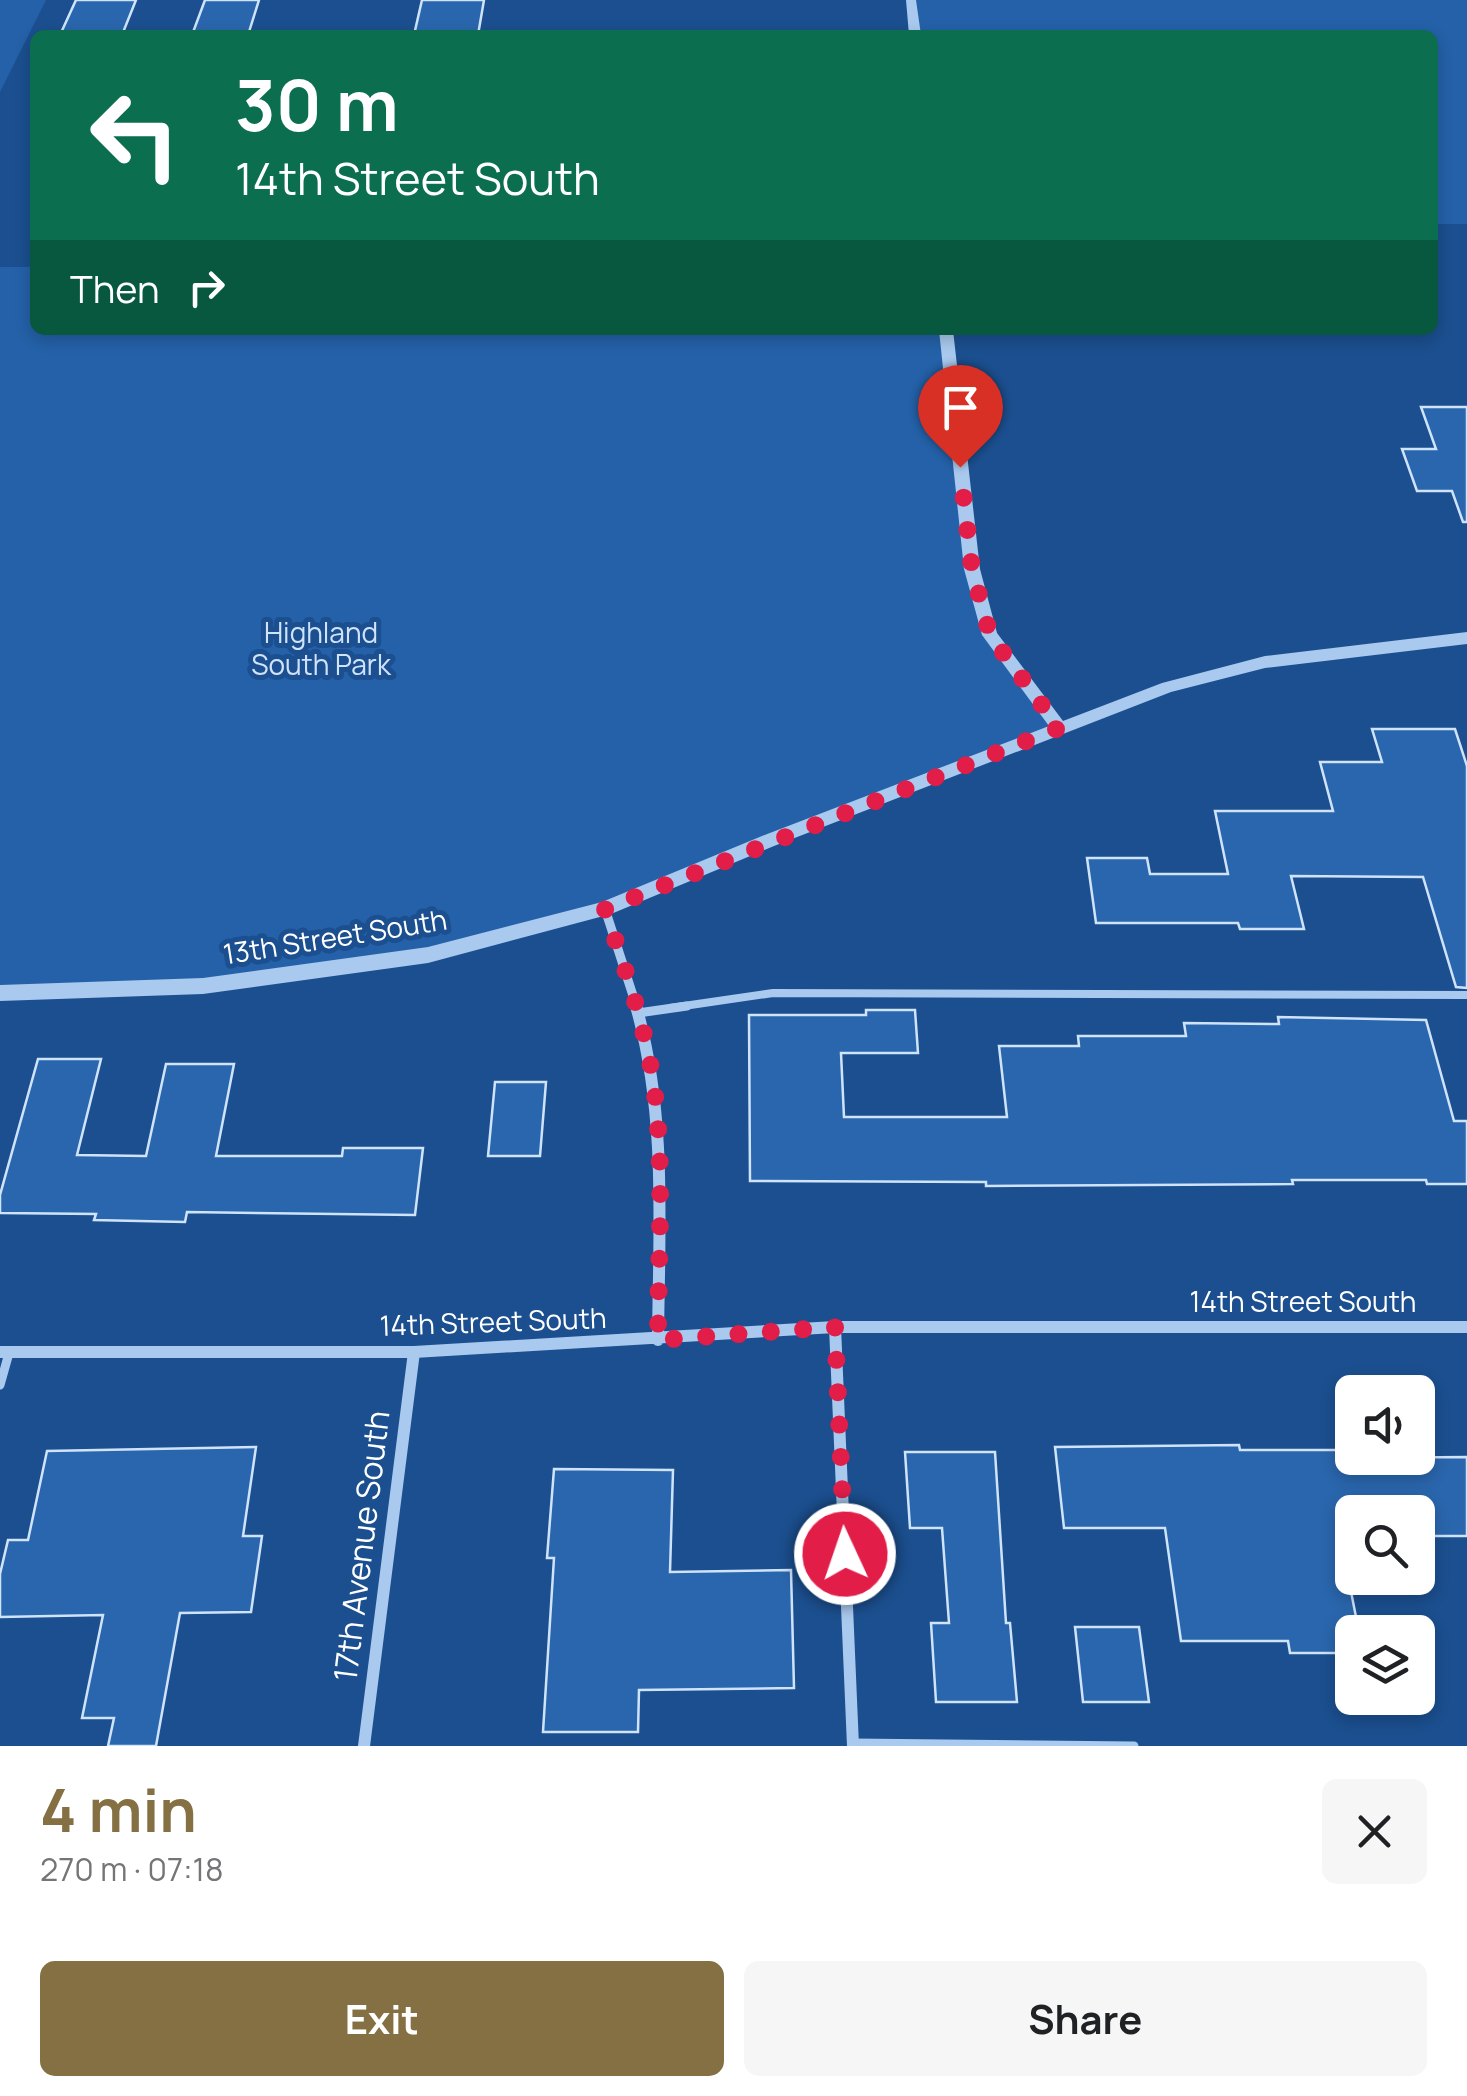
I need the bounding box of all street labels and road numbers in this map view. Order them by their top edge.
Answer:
street label: 13th Street South [220,900,449,972]
street label: 14th Street South [1189,1282,1417,1320]
street label: 14th Street South [379,1298,607,1344]
street label: 17th Avenue South [323,1408,399,1684]

